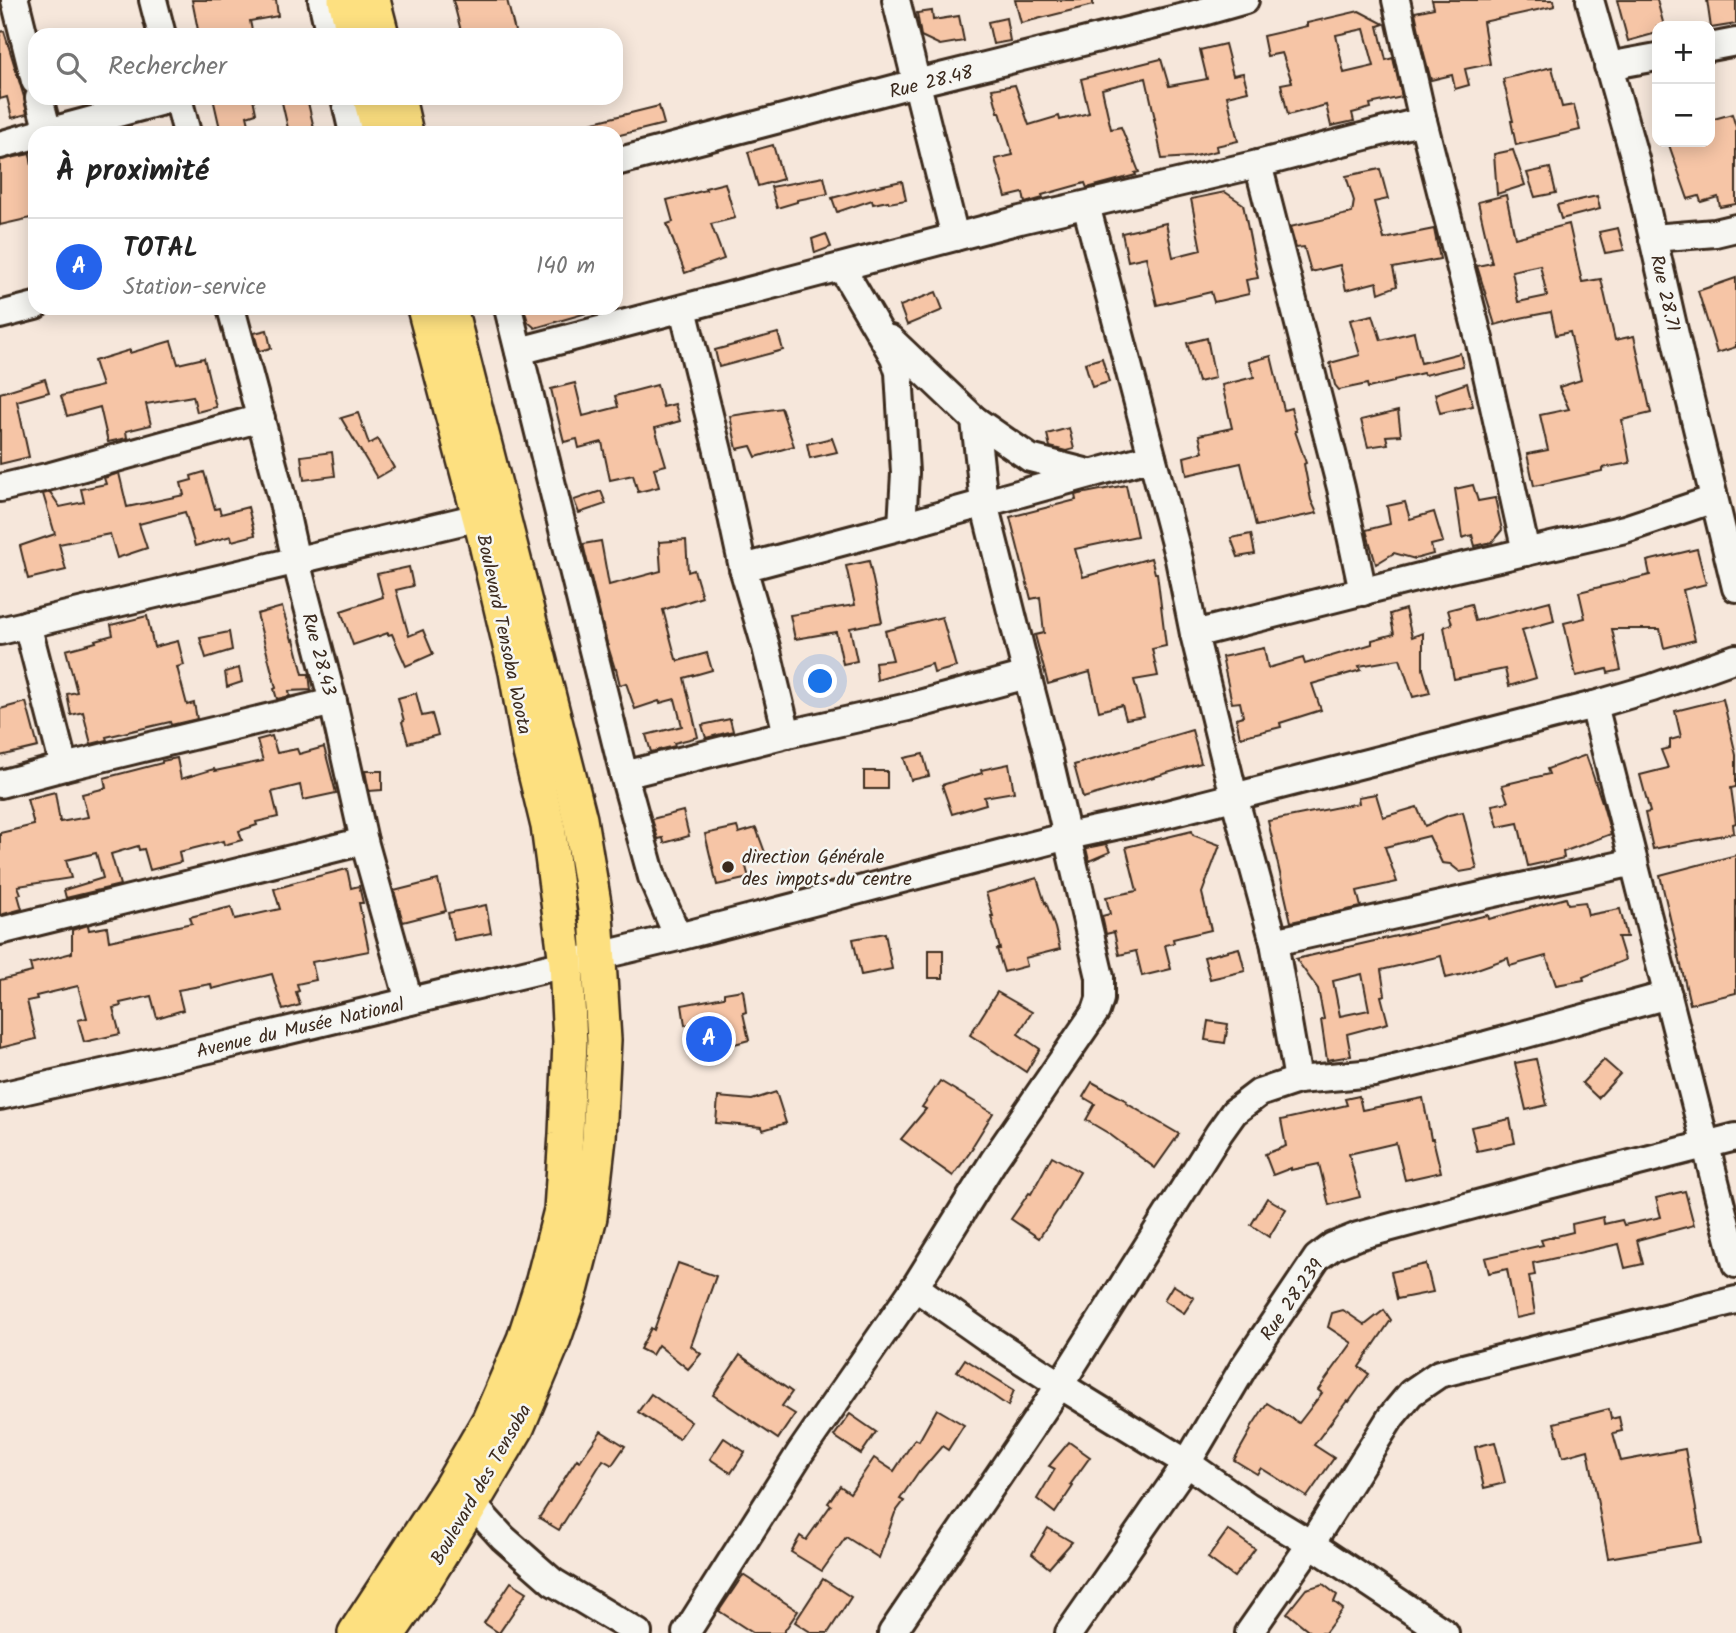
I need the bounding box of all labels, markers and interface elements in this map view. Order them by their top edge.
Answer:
map controls [1652,21,1715,147]
button: + [1652,21,1715,84]
search box [28,28,623,105]
text: Rechercher [108,46,227,88]
icon: search [52,48,90,86]
street label: Rue 28.48 [886,58,977,108]
button: − [1652,84,1715,147]
text: À proximité [56,148,209,196]
text: TOTAL [123,228,198,270]
text: A [72,249,86,285]
text: 140 m [536,249,595,285]
street label: Rue 28.71 [1641,252,1687,335]
text: Station-service [123,270,266,306]
street label: Boulevard Tensoba Woota [467,532,539,737]
street label: Rue 28.43 [293,610,344,699]
your location [803,664,837,698]
place label: direction Générale des impots du centre [742,843,912,895]
marker: direction Générale des impots du centre [720,859,736,875]
street label: Avenue du Musée National [194,990,408,1067]
pin: A [686,1013,732,1065]
street label: Rue 28.239 [1253,1253,1332,1347]
street label: Boulevard des Tensoba [423,1399,540,1571]

